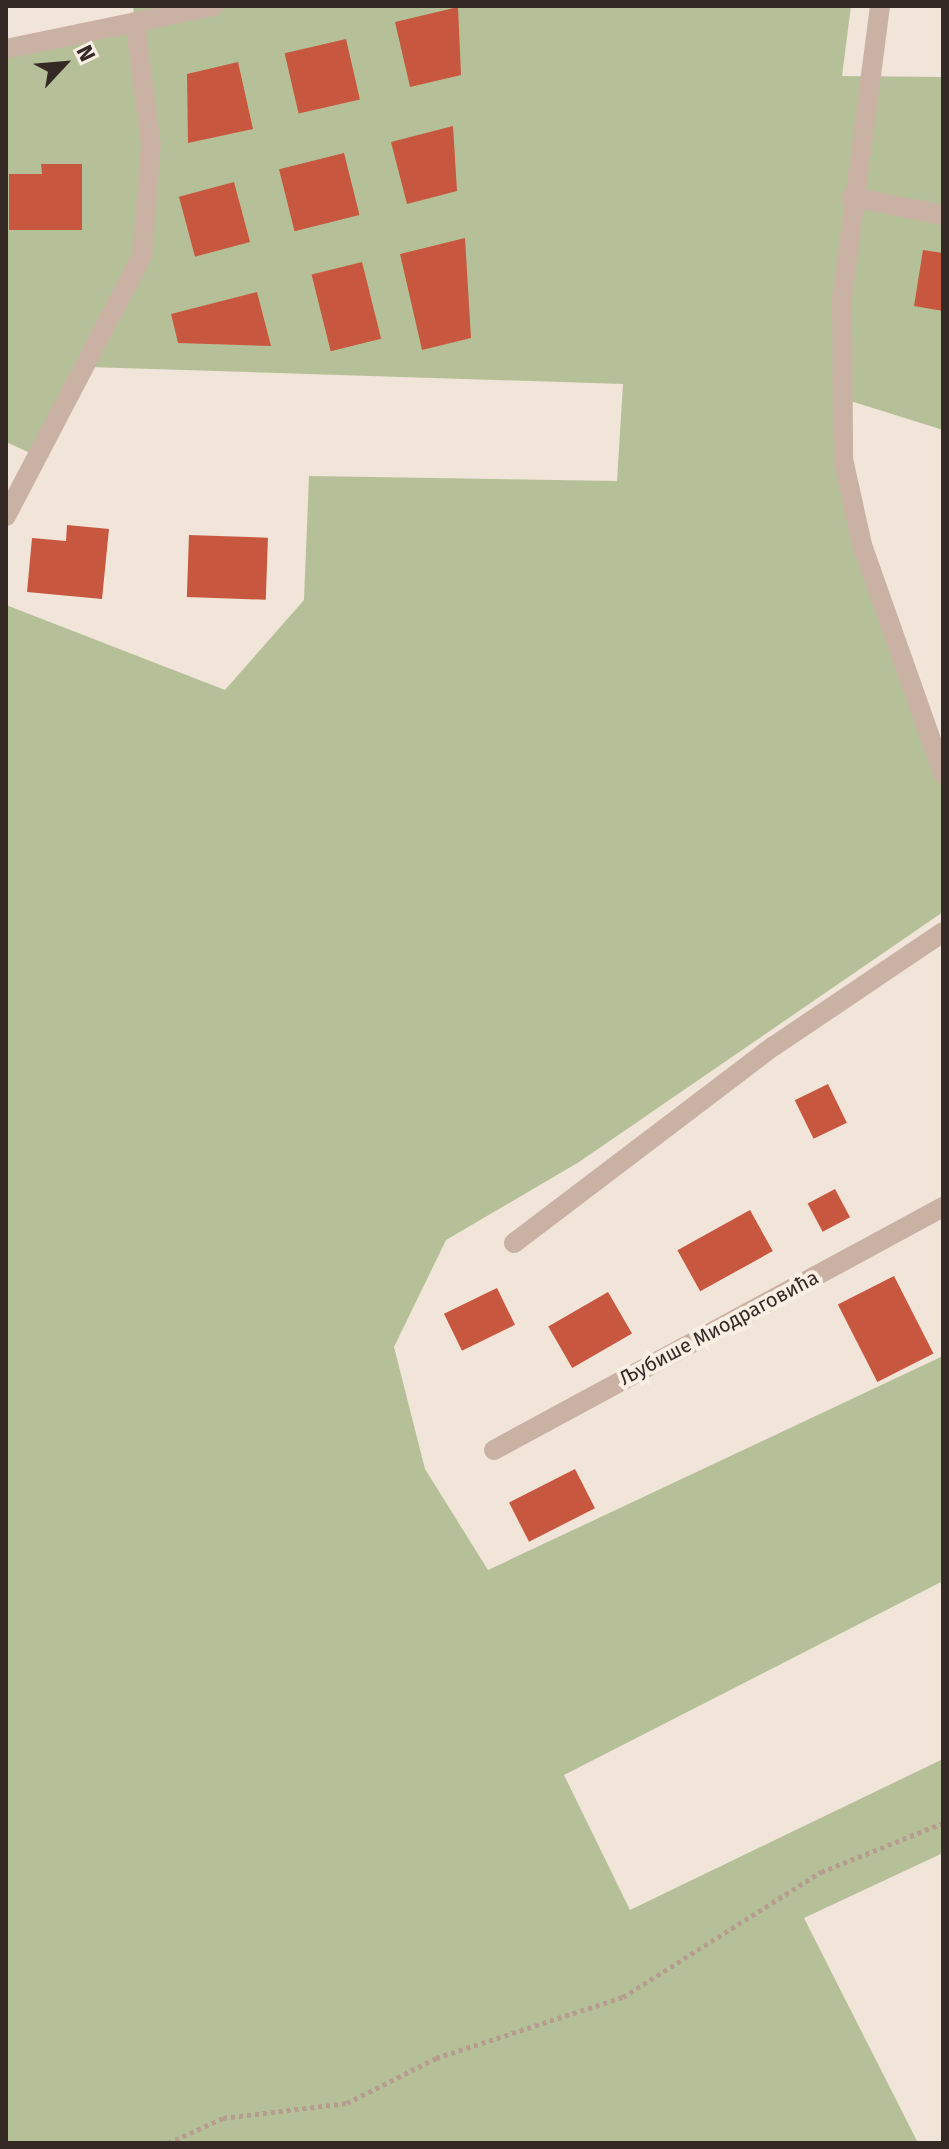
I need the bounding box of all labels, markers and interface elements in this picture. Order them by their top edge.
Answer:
north arrow [24,24,104,104]
text: N [71,41,101,66]
street label: Љубише Миодраговића [615,1265,823,1391]

